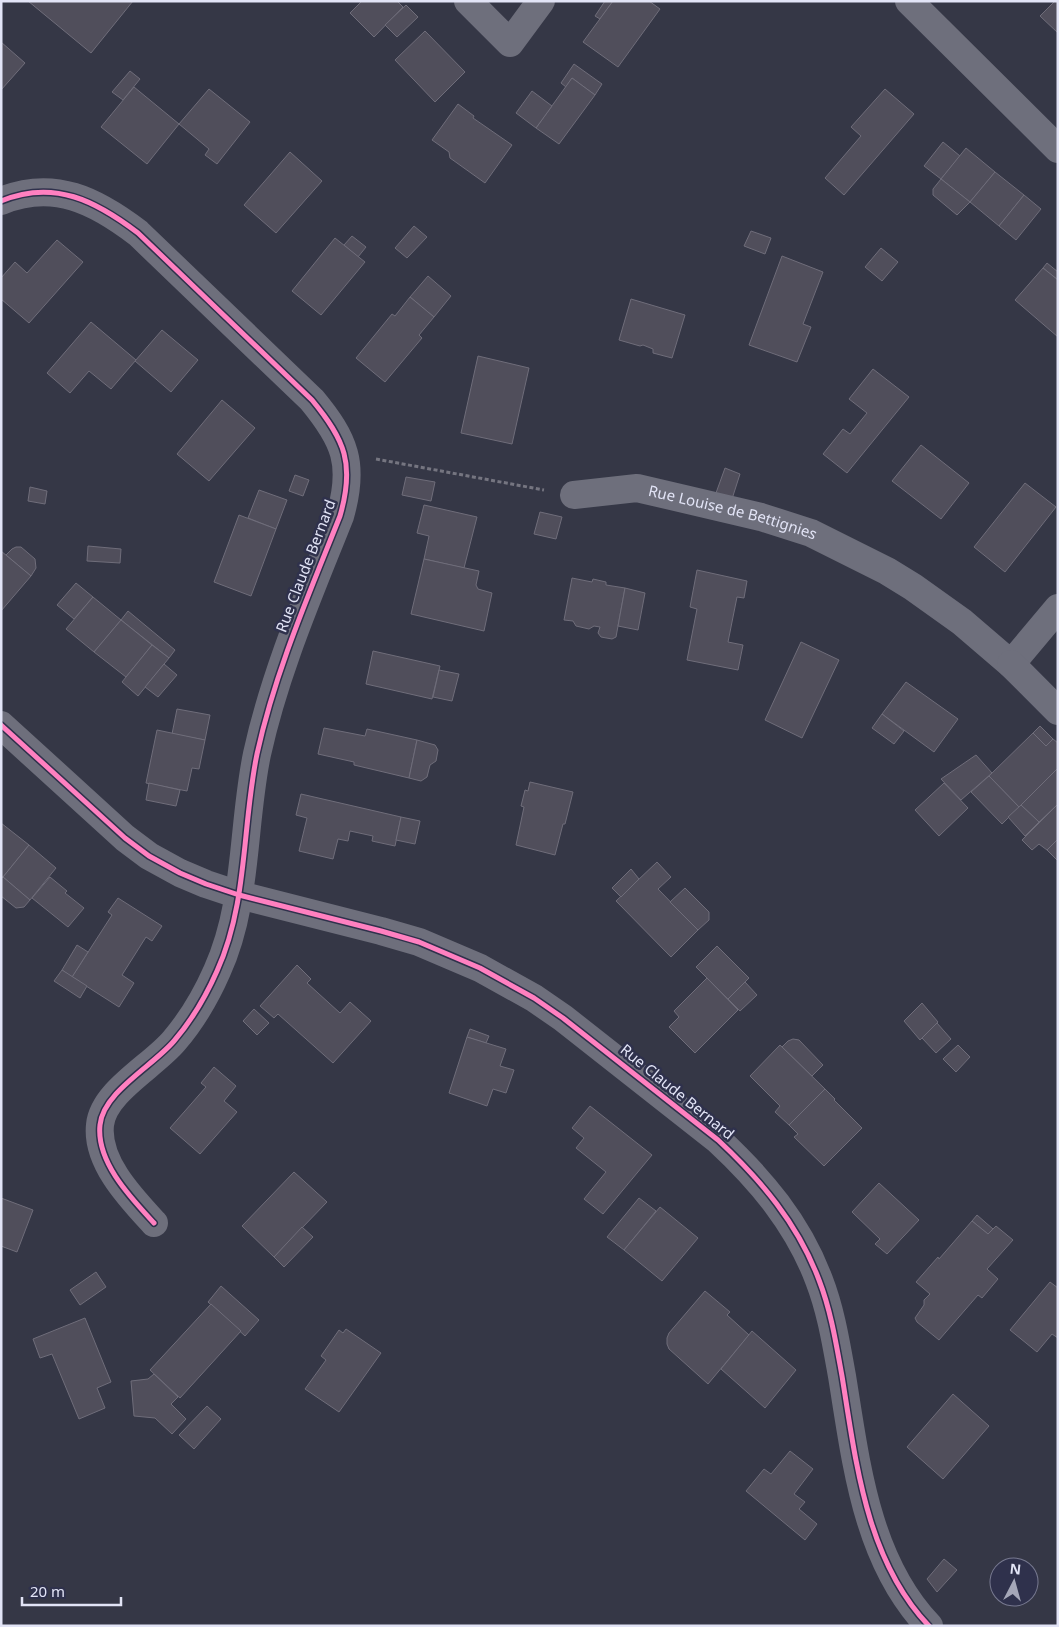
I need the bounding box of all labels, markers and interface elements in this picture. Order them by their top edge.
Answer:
street label: Rue Louise de Bettignies [647,480,821,543]
street label: Rue Claude Bernard [271,496,340,635]
street label: Rue Claude Bernard [617,1039,739,1143]
north arrow [989,1557,1039,1607]
text: N [1009,1559,1022,1579]
scale bar [22,1574,121,1606]
text: 20 m [30,1581,65,1601]

